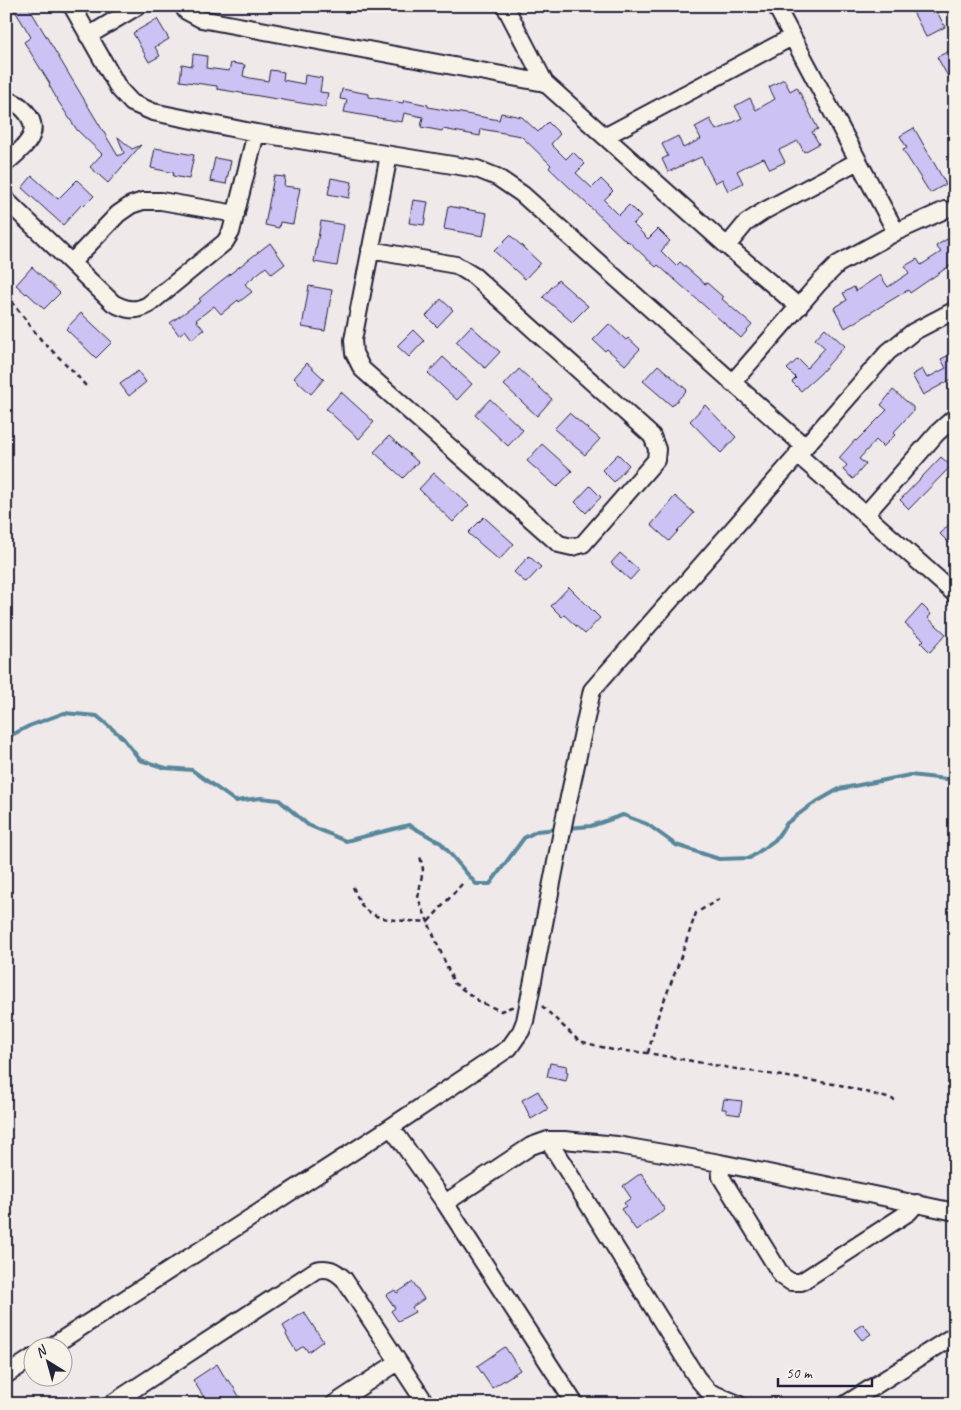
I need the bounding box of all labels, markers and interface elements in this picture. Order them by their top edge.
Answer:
north arrow [22,1338,72,1388]
text: N [32,1341,51,1361]
scale bar [778,1355,872,1387]
text: 50 m [786,1364,813,1383]

